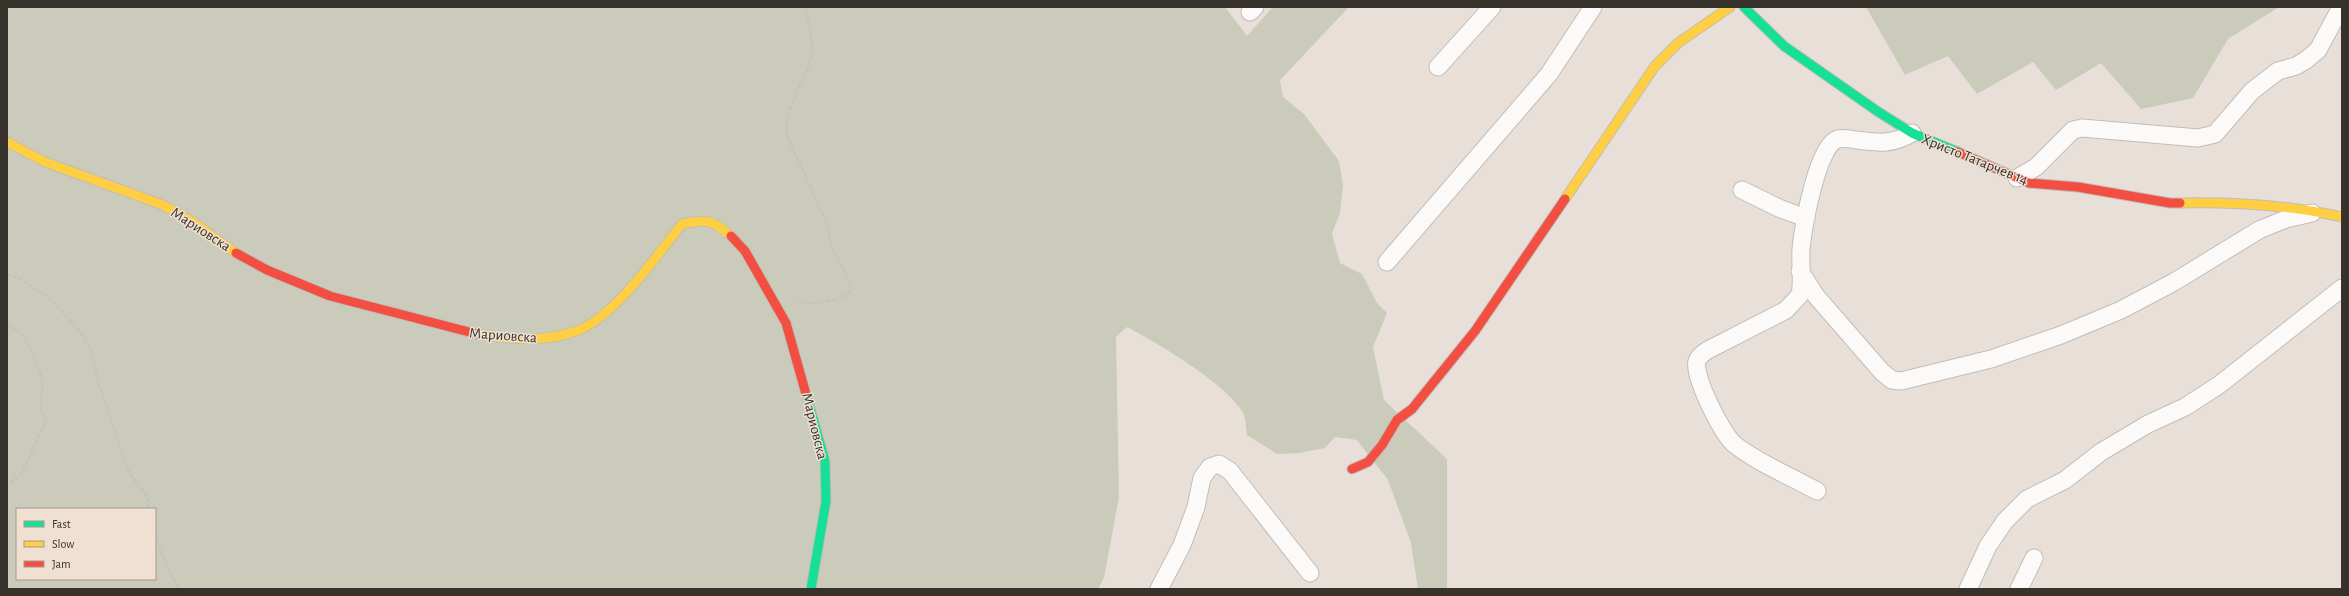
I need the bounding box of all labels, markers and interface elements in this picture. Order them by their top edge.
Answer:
street label: Христо Татарчев 14 [1919,131,2030,188]
street label: Мариовска [168,205,233,254]
street label: Мариовска [469,326,537,345]
street label: Мариовска [799,391,830,461]
legend [16,508,156,580]
text: Fast [52,518,71,530]
text: Slow [52,538,74,550]
text: Jam [52,558,71,570]

